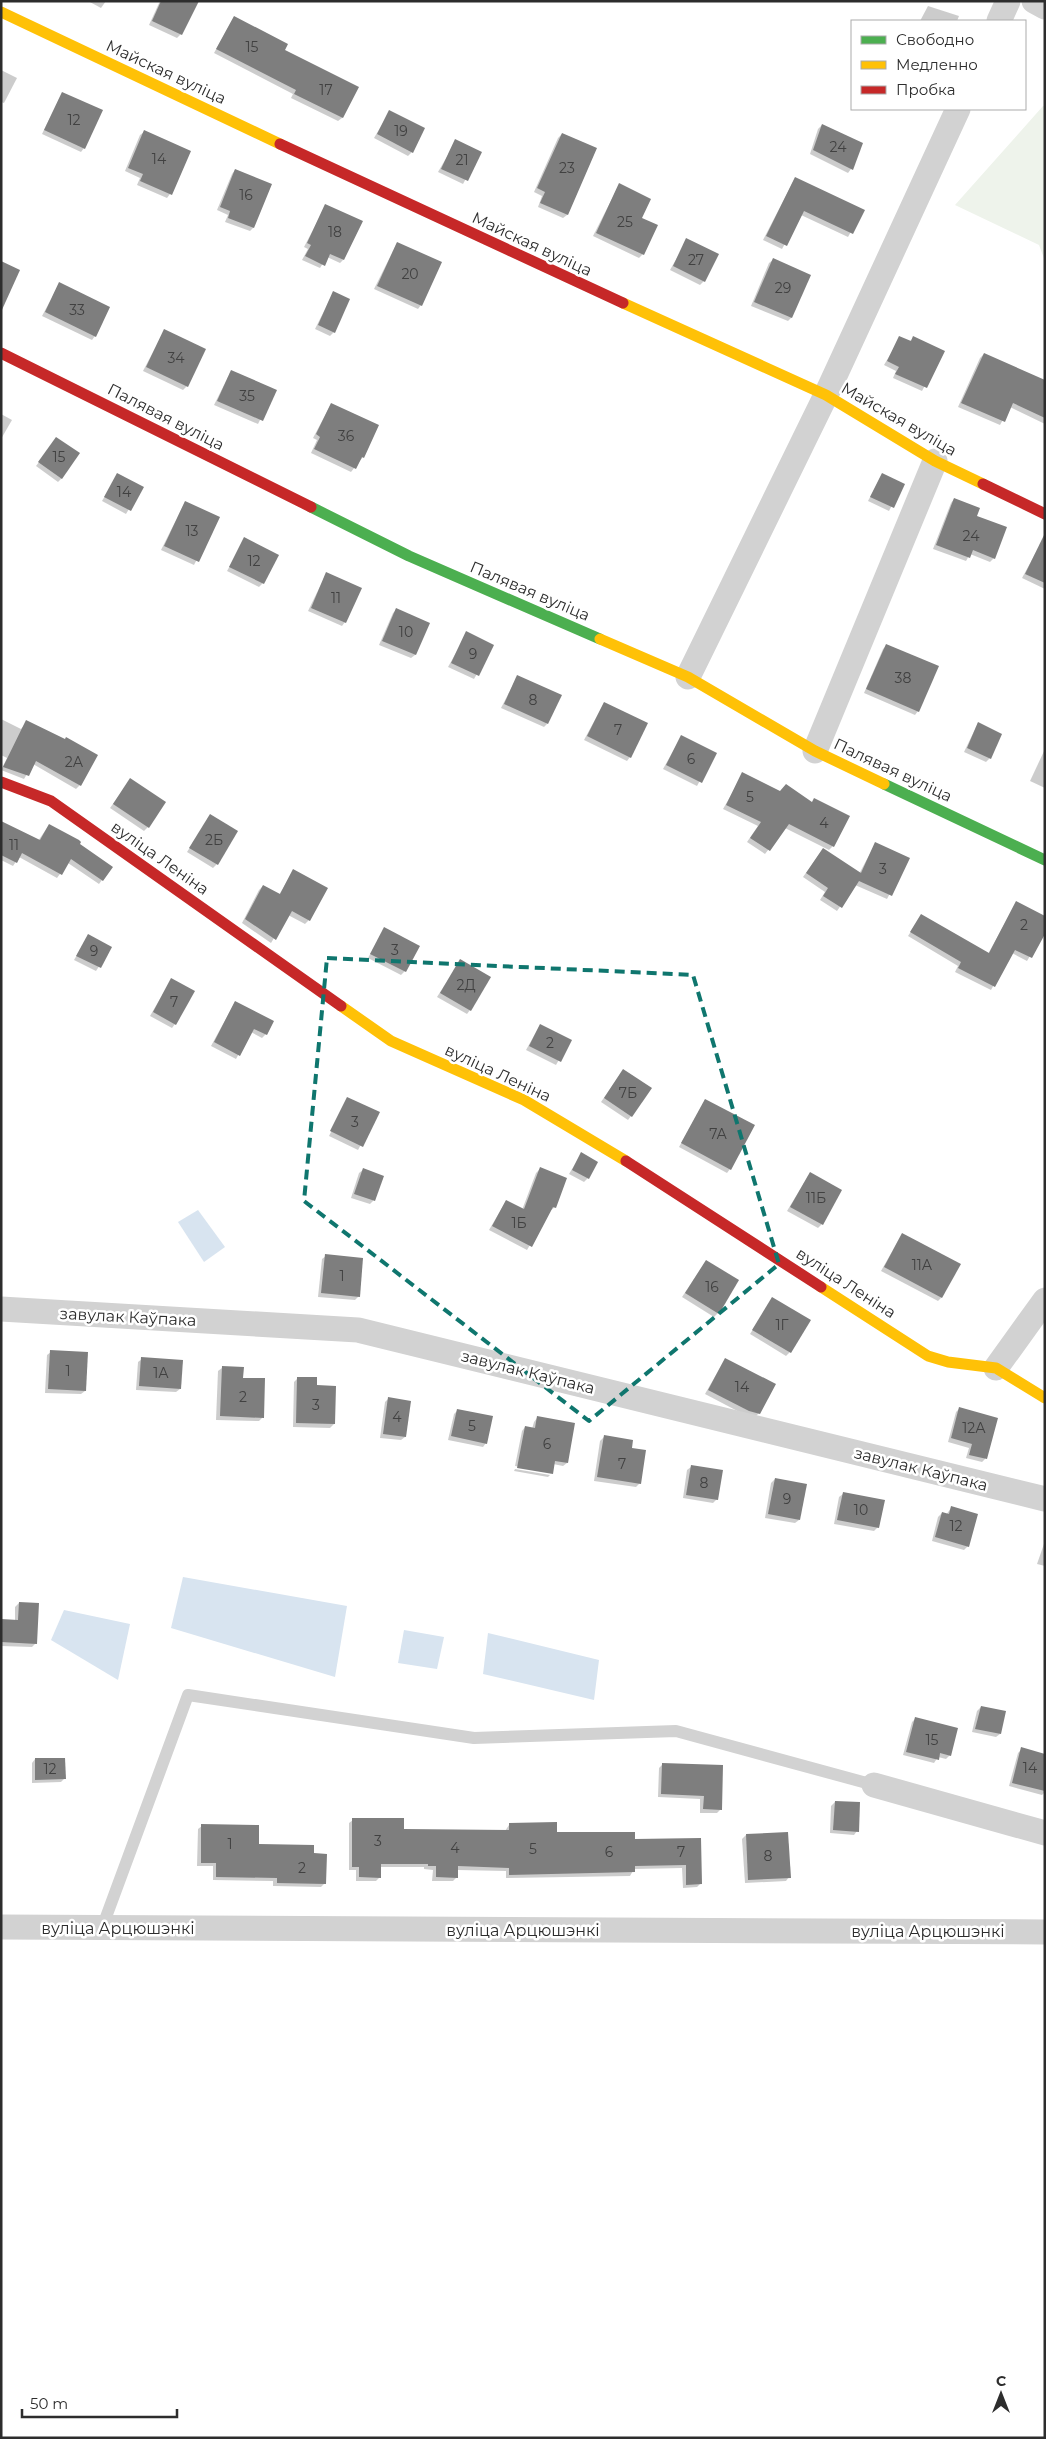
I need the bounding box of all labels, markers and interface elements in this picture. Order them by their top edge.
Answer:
legend [851,20,1026,110]
text: Свободно [896,30,974,49]
street label: Майская вуліца [103,36,229,108]
house number: 15 [246,38,259,56]
text: Медленно [896,55,978,74]
text: Пробка [896,80,955,99]
house number: 17 [319,81,333,99]
house number: 12 [67,111,81,129]
house number: 19 [394,122,408,140]
house number: 24 [830,138,847,156]
house number: 14 [152,150,167,168]
house number: 21 [455,151,469,169]
house number: 23 [559,159,575,177]
house number: 16 [239,186,253,204]
street label: Майская вуліца [469,208,595,280]
house number: 25 [617,213,633,231]
house number: 18 [328,223,342,241]
house number: 27 [688,251,704,269]
house number: 20 [401,265,419,283]
house number: 29 [775,279,791,297]
house number: 33 [69,301,85,319]
house number: 34 [167,349,185,367]
street label: Майская вуліца [838,378,960,460]
street label: Палявая вуліца [105,379,227,455]
house number: 35 [239,387,255,405]
house number: 36 [338,427,355,445]
house number: 15 [53,448,66,466]
house number: 14 [117,483,132,501]
house number: 13 [186,522,199,540]
house number: 24 [963,527,980,545]
house number: 12 [247,552,261,570]
street label: Палявая вуліца [467,557,593,625]
house number: 11 [331,589,341,607]
house number: 10 [399,623,413,641]
house number: 9 [469,645,477,663]
house number: 38 [895,669,911,687]
house number: 8 [529,691,538,709]
house number: 7 [614,721,622,739]
street label: Палявая вуліца [831,734,955,806]
house number: 6 [687,750,696,768]
house number: 2А [65,753,84,771]
house number: 5 [746,788,754,806]
house number: 4 [819,814,829,832]
street label: вуліца Леніна [107,817,213,899]
house number: 2Б [205,831,223,849]
house number: 11 [9,836,19,854]
house number: 3 [879,860,887,878]
house number: 2 [1020,916,1028,934]
house number: 3 [391,941,399,959]
house number: 9 [90,942,98,960]
house number: 2Д [456,976,476,994]
house number: 7 [170,993,178,1011]
house number: 2 [546,1034,554,1052]
street label: вуліца Леніна [442,1040,554,1106]
house number: 7Б [619,1084,637,1102]
house number: 3 [351,1113,359,1131]
house number: 7А [709,1125,727,1143]
house number: 11Б [806,1189,826,1207]
house number: 1Б [511,1214,527,1232]
street label: вуліца Леніна [793,1244,899,1322]
house number: 11А [912,1256,933,1274]
house number: 1 [339,1267,345,1285]
house number: 16 [705,1278,719,1296]
street label: завулак Каўпака [59,1304,197,1330]
house number: 1Г [775,1316,789,1334]
street label: завулак Каўпака [459,1346,597,1398]
house number: 1 [65,1362,71,1380]
house number: 1А [153,1364,169,1382]
house number: 14 [735,1378,750,1396]
house number: 2 [239,1388,247,1406]
house number: 3 [312,1396,320,1414]
house number: 4 [392,1408,402,1426]
house number: 5 [468,1417,476,1435]
house number: 12А [962,1419,986,1437]
house number: 6 [543,1435,552,1453]
street label: завулак Каўпака [852,1443,990,1495]
house number: 7 [618,1455,626,1473]
house number: 8 [700,1474,709,1492]
house number: 9 [783,1490,791,1508]
house number: 10 [854,1501,868,1519]
house number: 12 [949,1517,963,1535]
house number: 15 [926,1731,939,1749]
house number: 14 [1023,1759,1038,1777]
house number: 12 [43,1760,57,1778]
house number: 3 [374,1832,382,1850]
house number: 1 [227,1835,233,1853]
house number: 4 [450,1839,460,1857]
house number: 5 [529,1840,537,1858]
house number: 6 [605,1843,614,1861]
house number: 7 [677,1843,685,1861]
house number: 8 [764,1847,773,1865]
house number: 2 [298,1859,306,1877]
street label: вуліца Арцюшэнкі [41,1919,195,1938]
street label: вуліца Арцюшэнкі [446,1921,600,1940]
street label: вуліца Арцюшэнкі [851,1922,1005,1941]
north arrow [976,2369,1026,2419]
text: С [996,2372,1006,2390]
scale bar [22,2386,178,2418]
text: 50 m [30,2394,68,2413]

